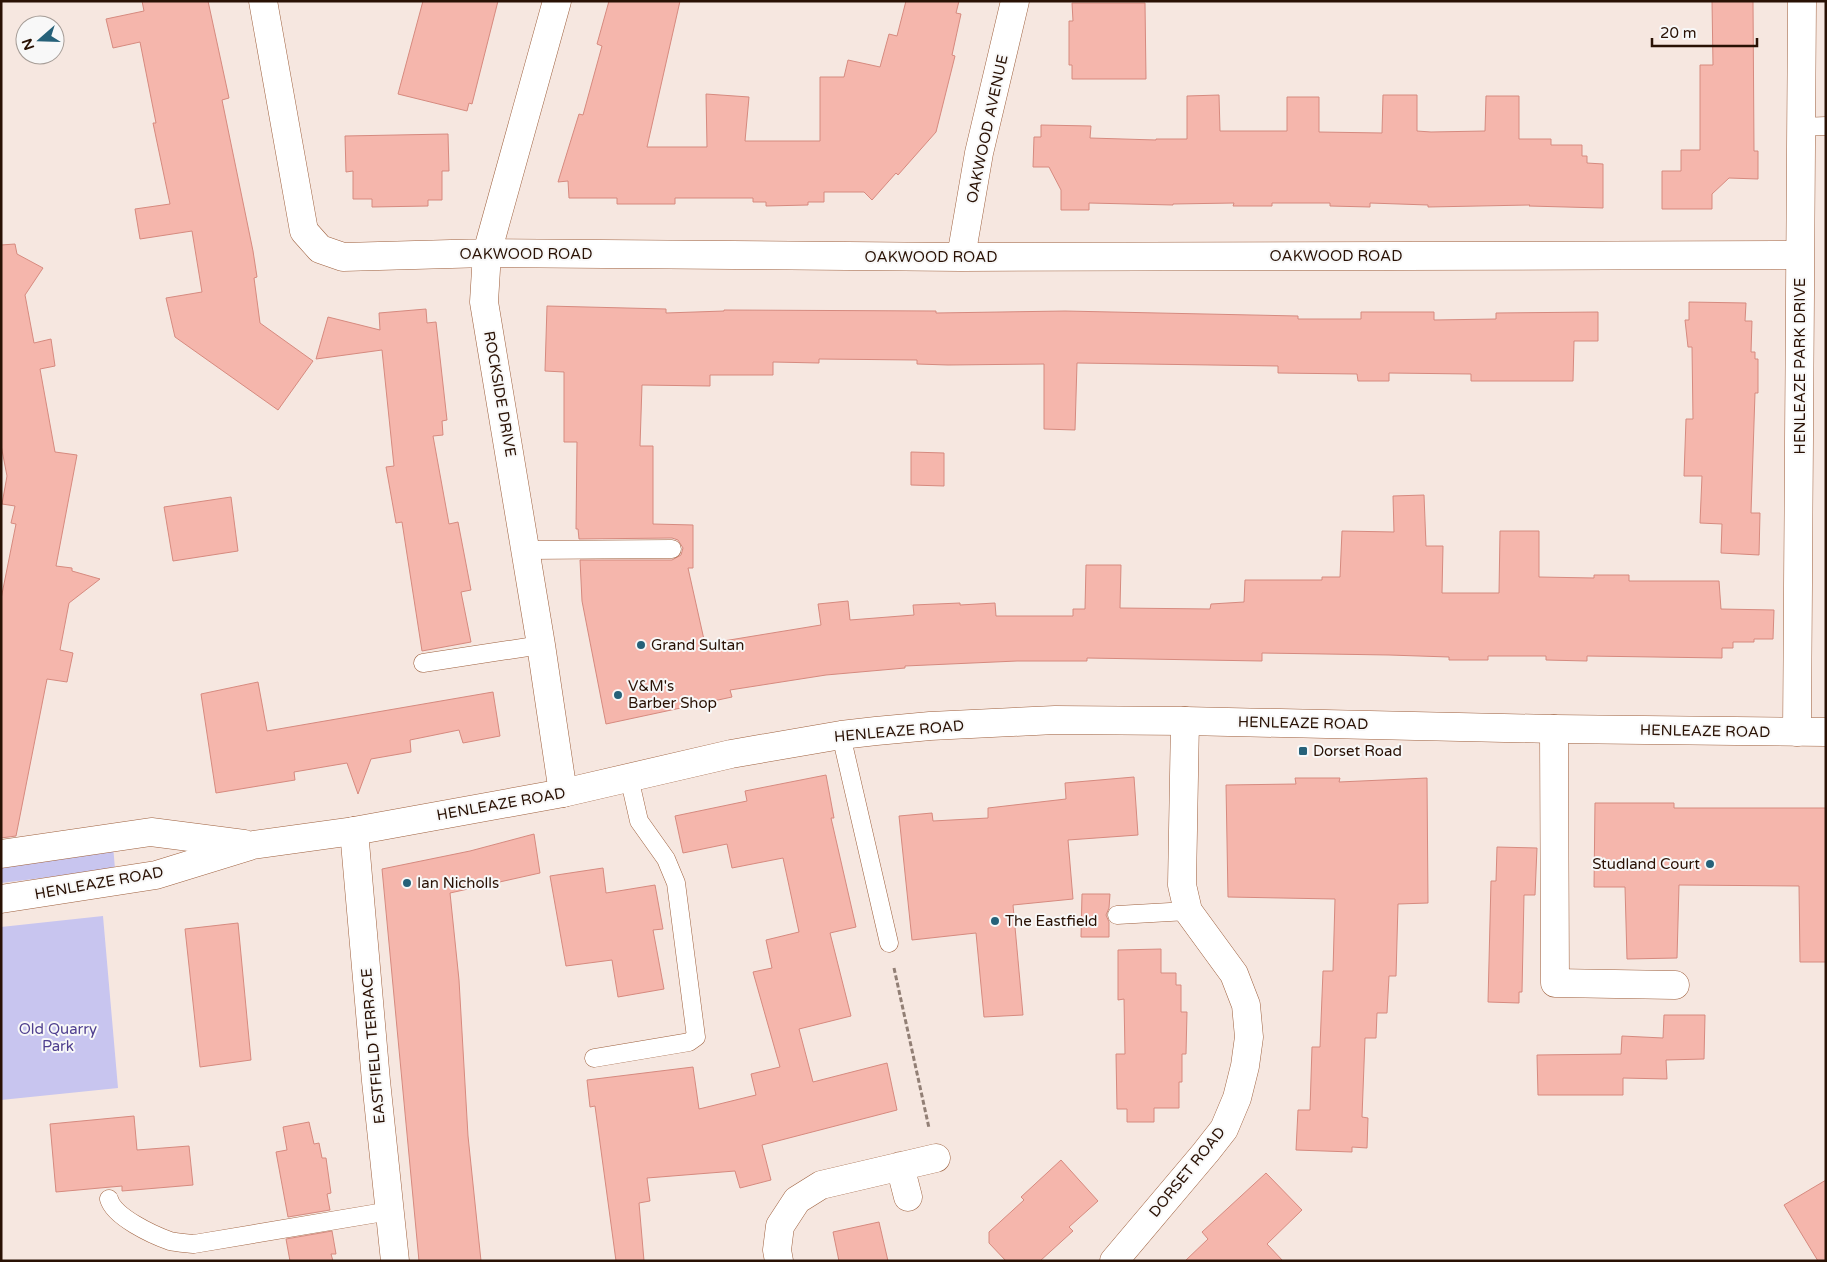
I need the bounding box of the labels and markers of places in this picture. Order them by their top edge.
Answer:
place label: Grand Sultan [651,636,744,654]
marker: Grand Sultan [635,639,647,651]
place label: V&M's Barber Shop [628,677,717,712]
marker: V&M's Barber Shop [612,689,624,701]
place label: Dorset Road [1313,742,1402,760]
marker: Dorset Road [1297,745,1309,757]
place label: Studland Court [1592,855,1700,873]
marker: Studland Court [1704,858,1716,870]
place label: Ian Nicholls [417,874,499,892]
marker: Ian Nicholls [401,877,413,889]
place label: The Eastfield [1005,912,1098,930]
marker: The Eastfield [989,915,1001,927]

